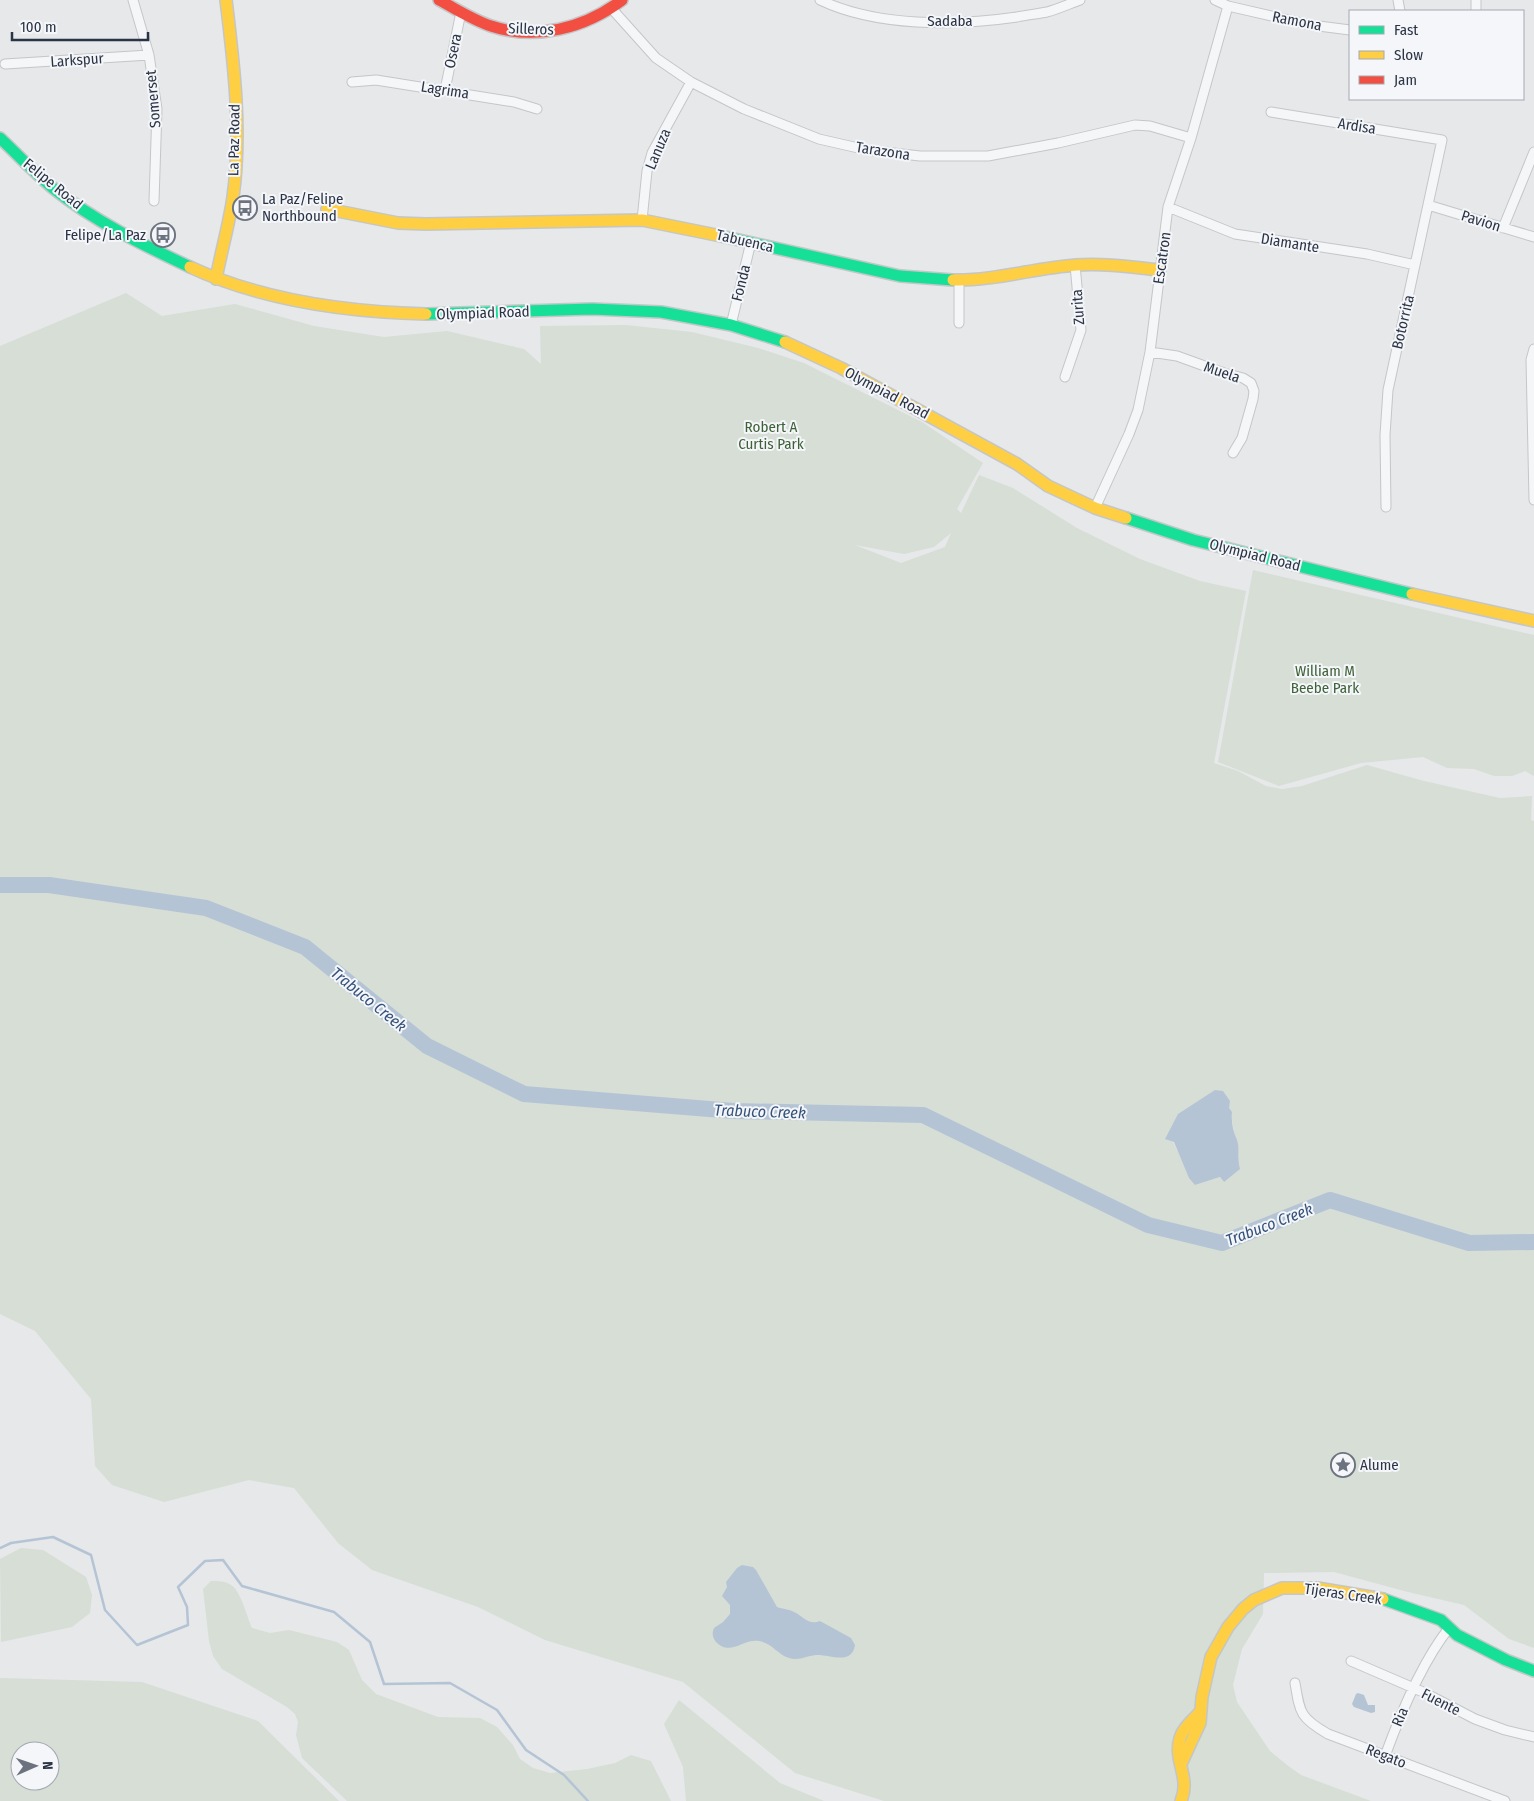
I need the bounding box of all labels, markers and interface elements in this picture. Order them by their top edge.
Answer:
street label: Ramona [1271,7,1323,35]
scale bar [12,10,149,42]
legend [1349,10,1524,100]
street label: Sadaba [927,12,973,30]
text: 100 m [20,18,57,36]
street label: Silleros [508,19,554,39]
text: Fast [1394,21,1418,39]
street label: Osera [441,32,465,70]
text: Slow [1394,46,1423,64]
street label: Larkspur [50,49,105,71]
street label: Somerset [141,69,164,129]
text: Jam [1394,71,1417,89]
street label: Lagrima [420,77,470,103]
street label: La Paz Road [224,104,244,176]
street label: Ardisa [1337,114,1377,138]
street label: Lanuza [641,126,675,172]
street label: Tarazona [855,138,911,164]
street label: Felipe Road [20,155,86,213]
place label: La Paz/Felipe Northbound [262,190,343,225]
bus stop icon: La Paz/Felipe Northbound [232,195,258,221]
street label: Pavion [1459,206,1503,236]
bus stop icon: Felipe/La Paz [150,222,176,248]
place label: Felipe/La Paz [65,226,146,244]
street label: Tabuenca [715,226,775,256]
street label: Diamante [1260,230,1320,256]
street label: Escatron [1149,231,1175,285]
street label: Fonda [728,263,754,303]
street label: Zurita [1068,289,1088,325]
street label: Botorrita [1388,293,1418,351]
street label: Olympiad Road [436,302,530,324]
street label: Muela [1202,357,1242,387]
street label: Olympiad Road [842,363,932,423]
park label: Robert A Curtis Park [738,418,804,453]
street label: Olympiad Road [1208,535,1302,575]
park label: William M Beebe Park [1291,662,1359,697]
water label: Trabuco Creek [327,963,410,1036]
water label: Trabuco Creek [714,1100,806,1123]
water label: Trabuco Creek [1223,1199,1315,1250]
place icon: Alume [1330,1452,1356,1478]
place label: Alume [1360,1456,1399,1474]
street label: Tijeras Creek [1303,1580,1383,1608]
street label: Fuente [1419,1685,1463,1719]
street label: Ria [1388,1705,1412,1729]
street label: Regato [1363,1740,1409,1772]
north arrow [10,1741,60,1791]
text: N [39,1761,56,1770]

